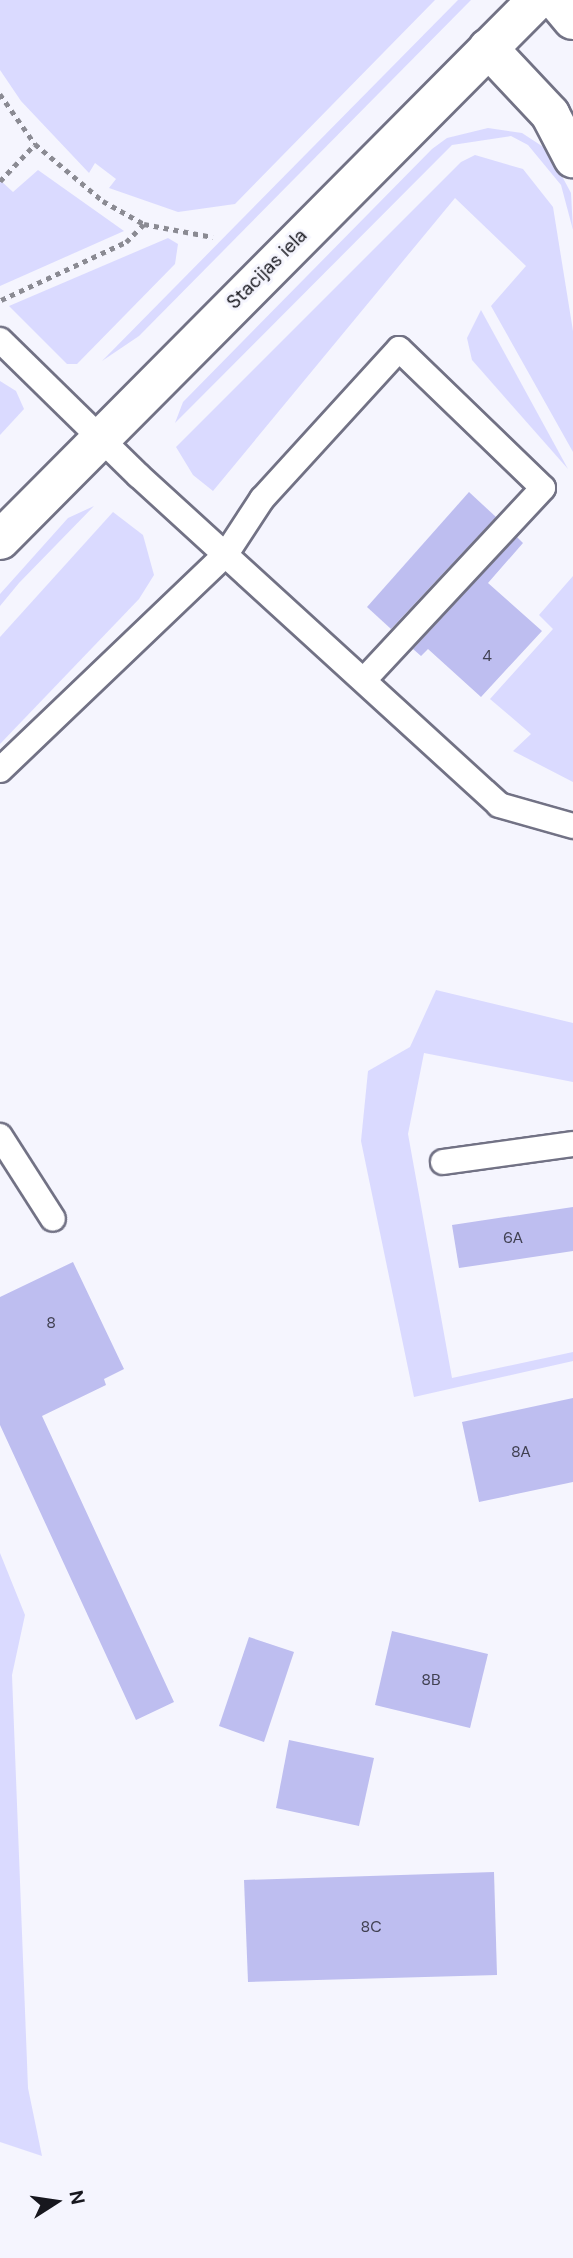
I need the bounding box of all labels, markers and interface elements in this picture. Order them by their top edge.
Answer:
street label: Stacijas iela [222,224,312,314]
house number: 4 [482,646,492,666]
house number: 6A [503,1228,523,1248]
house number: 8 [46,1313,56,1333]
house number: 8A [511,1442,531,1462]
house number: 8B [421,1670,441,1690]
house number: 8C [360,1917,382,1937]
north arrow [21,2167,91,2237]
text: N [63,2188,91,2207]

